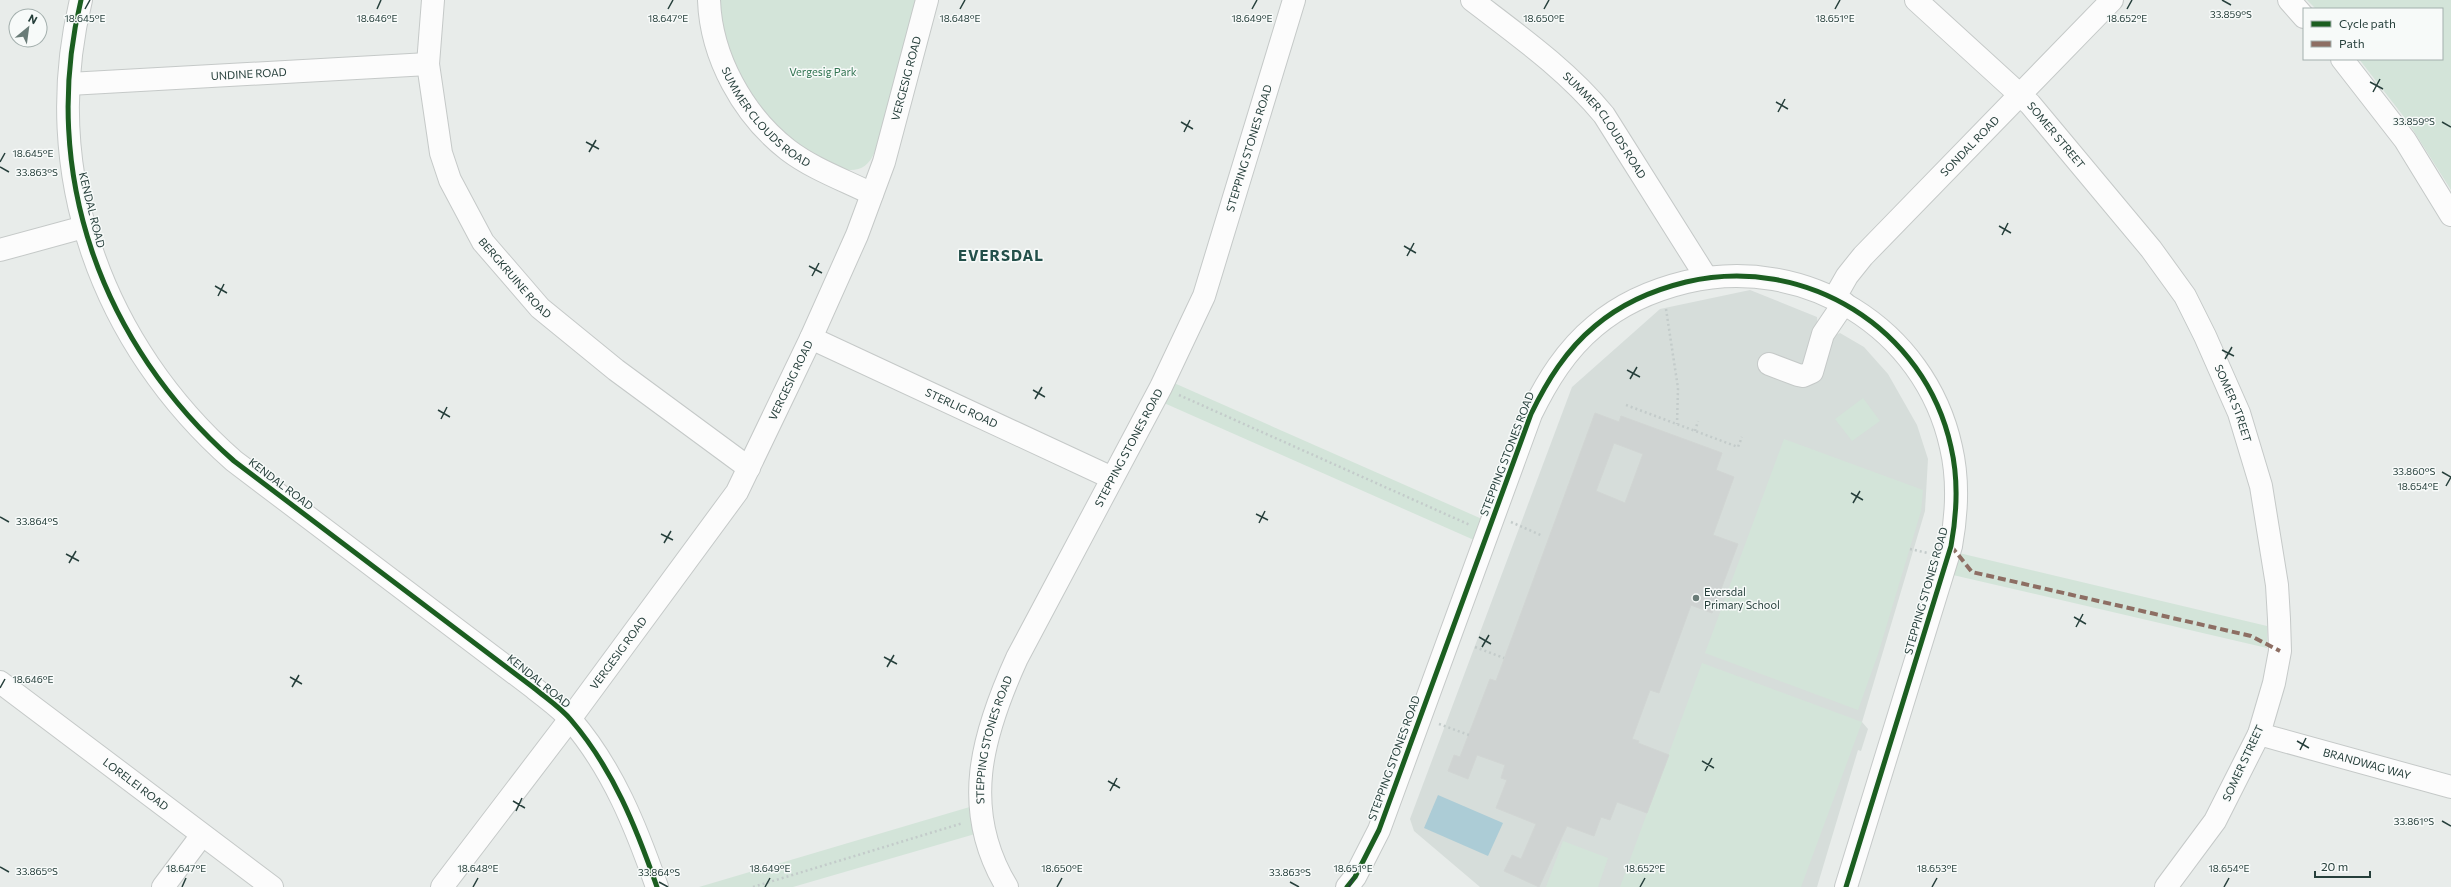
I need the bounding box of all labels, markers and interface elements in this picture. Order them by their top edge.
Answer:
north arrow [8,8,48,48]
text: 33.859°S [2210,8,2252,20]
legend [2303,8,2443,60]
text: N [26,11,40,27]
text: 18.645°E [65,12,105,24]
text: 18.646°E [356,12,398,24]
text: 18.647°E [648,12,688,24]
text: 18.648°E [939,12,981,24]
text: 18.649°E [1231,12,1273,24]
text: 18.650°E [1523,12,1565,24]
text: 18.651°E [1815,12,1855,24]
text: 18.652°E [2107,12,2147,24]
text: Cycle path [2339,16,2396,30]
street label: VERGESIG ROAD [888,34,923,122]
text: Path [2339,36,2365,50]
street label: UNDINE ROAD [210,65,287,82]
street label: SUMMER CLOUDS ROAD [719,65,813,169]
park label: Vergesig Park [789,65,857,78]
street label: SUMMER CLOUDS ROAD [1561,69,1649,181]
street label: STEPPING STONES ROAD [1223,83,1274,213]
street label: SOMER STREET [2025,99,2088,171]
street label: SONDAL ROAD [1937,113,2002,179]
text: 33.859°S [2393,115,2435,127]
text: 18.645°E [13,147,53,159]
text: 33.863°S [16,166,58,178]
street label: KENDAL ROAD [77,171,108,249]
street label: BERGKRUINE ROAD [476,235,554,321]
district label: EVERSDAL [958,246,1044,264]
street label: VERGESIG ROAD [766,338,815,422]
street label: SOMER STREET [2212,362,2254,444]
street label: STERLIG ROAD [923,385,1000,430]
street label: STEPPING STONES ROAD [1091,386,1165,509]
street label: STEPPING STONES ROAD [1477,390,1536,518]
street label: KENDAL ROAD [246,455,316,512]
text: 33.860°S [2393,465,2435,477]
text: 18.654°E [2398,480,2438,492]
text: 33.864°S [16,515,58,527]
street label: STEPPING STONES ROAD [1901,526,1950,656]
place label: Eversdal Primary School [1704,585,1780,611]
marker: Eversdal Primary School [1691,593,1701,603]
street label: VERGESIG ROAD [587,614,649,692]
street label: KENDAL ROAD [505,651,574,710]
text: 18.646°E [12,673,54,685]
street label: STEPPING STONES ROAD [973,674,1014,804]
street label: STEPPING STONES ROAD [1365,694,1422,822]
street label: SOMER STREET [2219,723,2266,803]
street label: BRANDWAG WAY [2322,745,2412,782]
street label: LORELEI ROAD [101,755,171,813]
text: 33.861°S [2394,815,2434,827]
scale bar [2315,853,2370,879]
text: 20 m [2321,859,2348,873]
text: 18.647°E [166,862,206,874]
text: 18.648°E [457,862,499,874]
text: 18.649°E [749,862,791,874]
text: 18.650°E [1041,862,1083,874]
text: 18.651°E [1333,862,1373,874]
text: 18.652°E [1625,862,1665,874]
text: 18.653°E [1917,862,1957,874]
text: 18.654°E [2209,862,2249,874]
text: 33.865°S [16,865,58,877]
text: 33.864°S [638,866,680,878]
text: 33.863°S [1269,866,1311,878]

